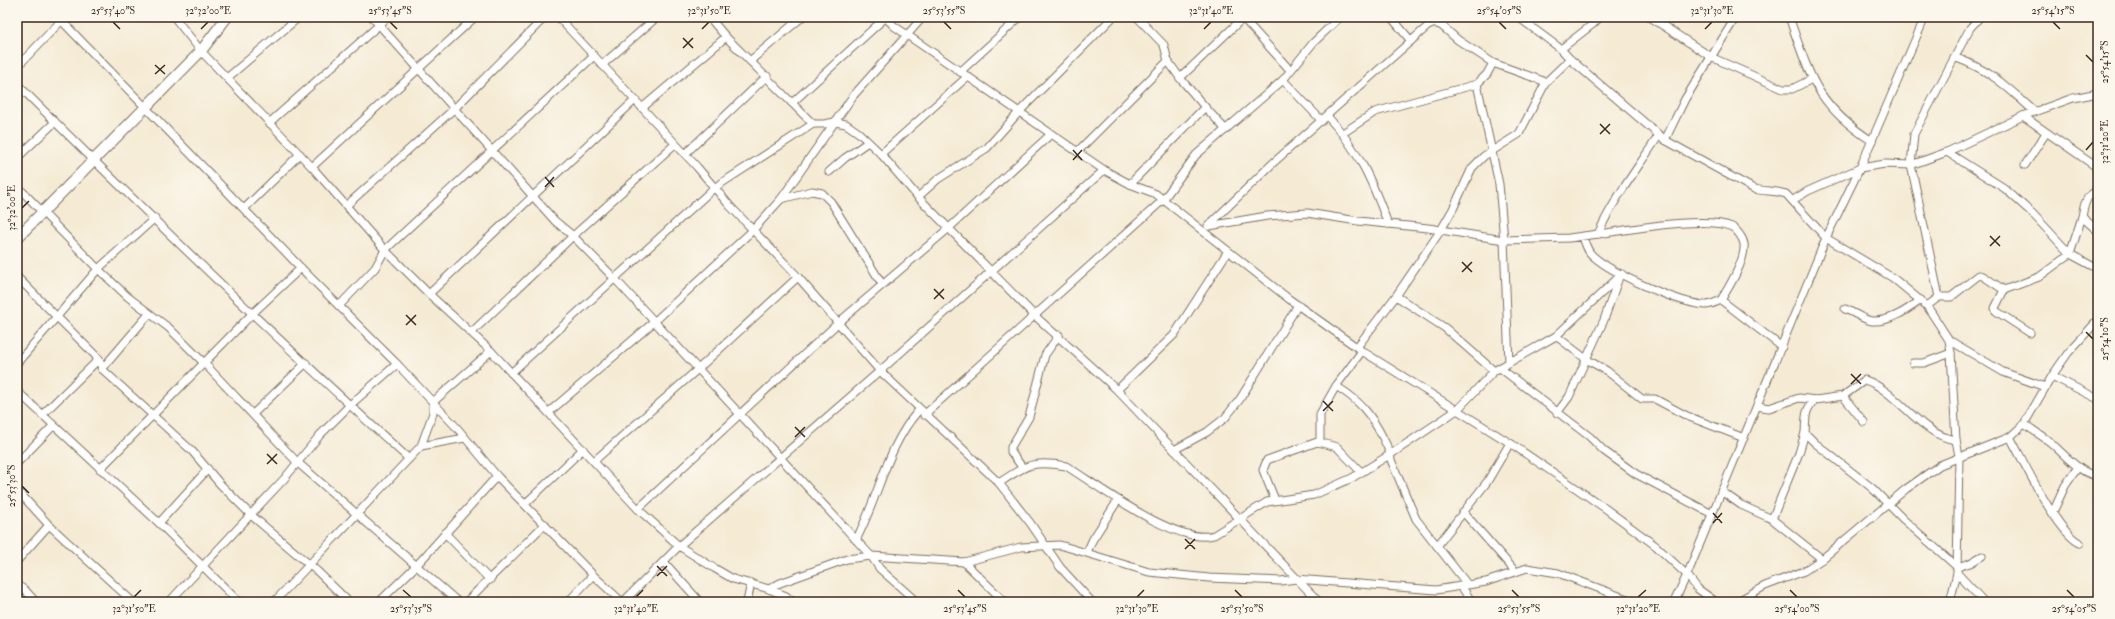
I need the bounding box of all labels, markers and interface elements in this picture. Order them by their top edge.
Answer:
text: 25°53'40"S [91,5,135,17]
text: 32°32'00"E [185,5,231,17]
text: 25°53'45"S [368,5,412,17]
text: 32°31'50"E [687,5,731,17]
text: 25°53'55"S [923,5,965,17]
text: 32°31'40"E [1189,5,1233,17]
text: 25°54'05"S [1477,5,1521,17]
text: 32°31'30"E [1691,5,1733,17]
text: 25°54'15"S [2032,5,2074,17]
text: 25°54'15"S [2099,41,2111,83]
text: 32°31'20"E [2099,120,2111,164]
text: 32°32'00"E [6,185,18,231]
text: 25°54'10"S [2099,317,2111,361]
text: 25°53'30"S [6,465,18,507]
text: 32°31'50"E [112,603,156,615]
text: 25°53'35"S [390,603,432,615]
text: 32°31'40"E [614,603,658,615]
text: 25°53'45"S [943,603,987,615]
text: 32°31'30"E [1116,603,1158,615]
text: 25°53'50"S [1220,603,1264,615]
text: 25°53'55"S [1498,603,1540,615]
text: 32°31'20"E [1616,603,1660,615]
text: 25°54'00"S [1774,603,1820,615]
text: 25°54'05"S [2052,603,2096,615]

